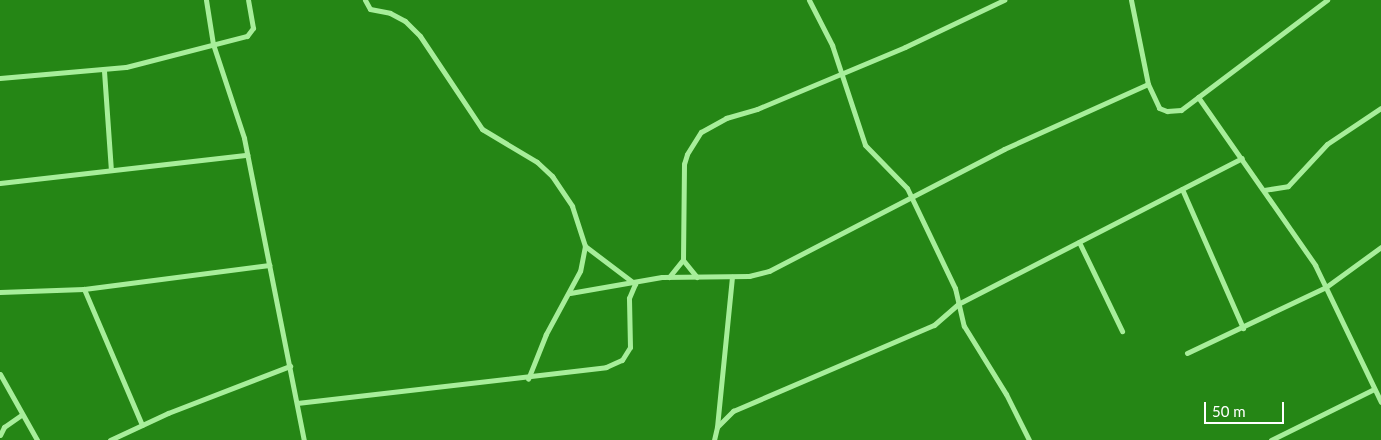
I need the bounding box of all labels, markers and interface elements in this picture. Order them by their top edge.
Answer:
scale bar [1206,392,1286,424]
text: 50 m [1212,402,1246,420]

